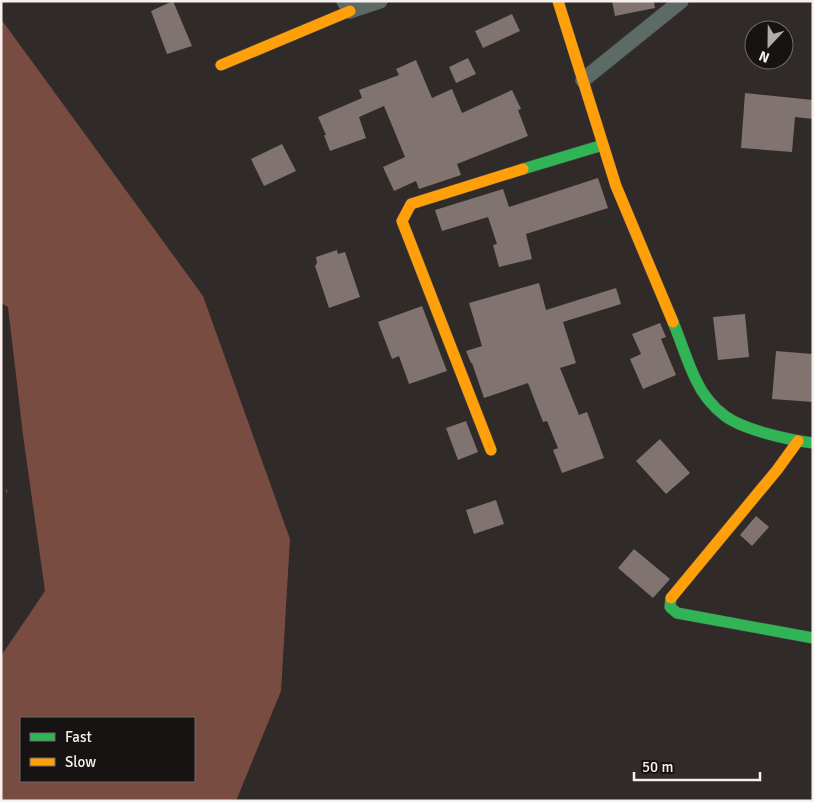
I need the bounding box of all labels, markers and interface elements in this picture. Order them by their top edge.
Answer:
north arrow [744,20,794,70]
text: N [757,47,772,66]
legend [20,717,195,782]
text: Fast [65,728,92,746]
scale bar [634,750,760,782]
text: Slow [65,753,96,771]
text: 50 m [642,758,673,776]

